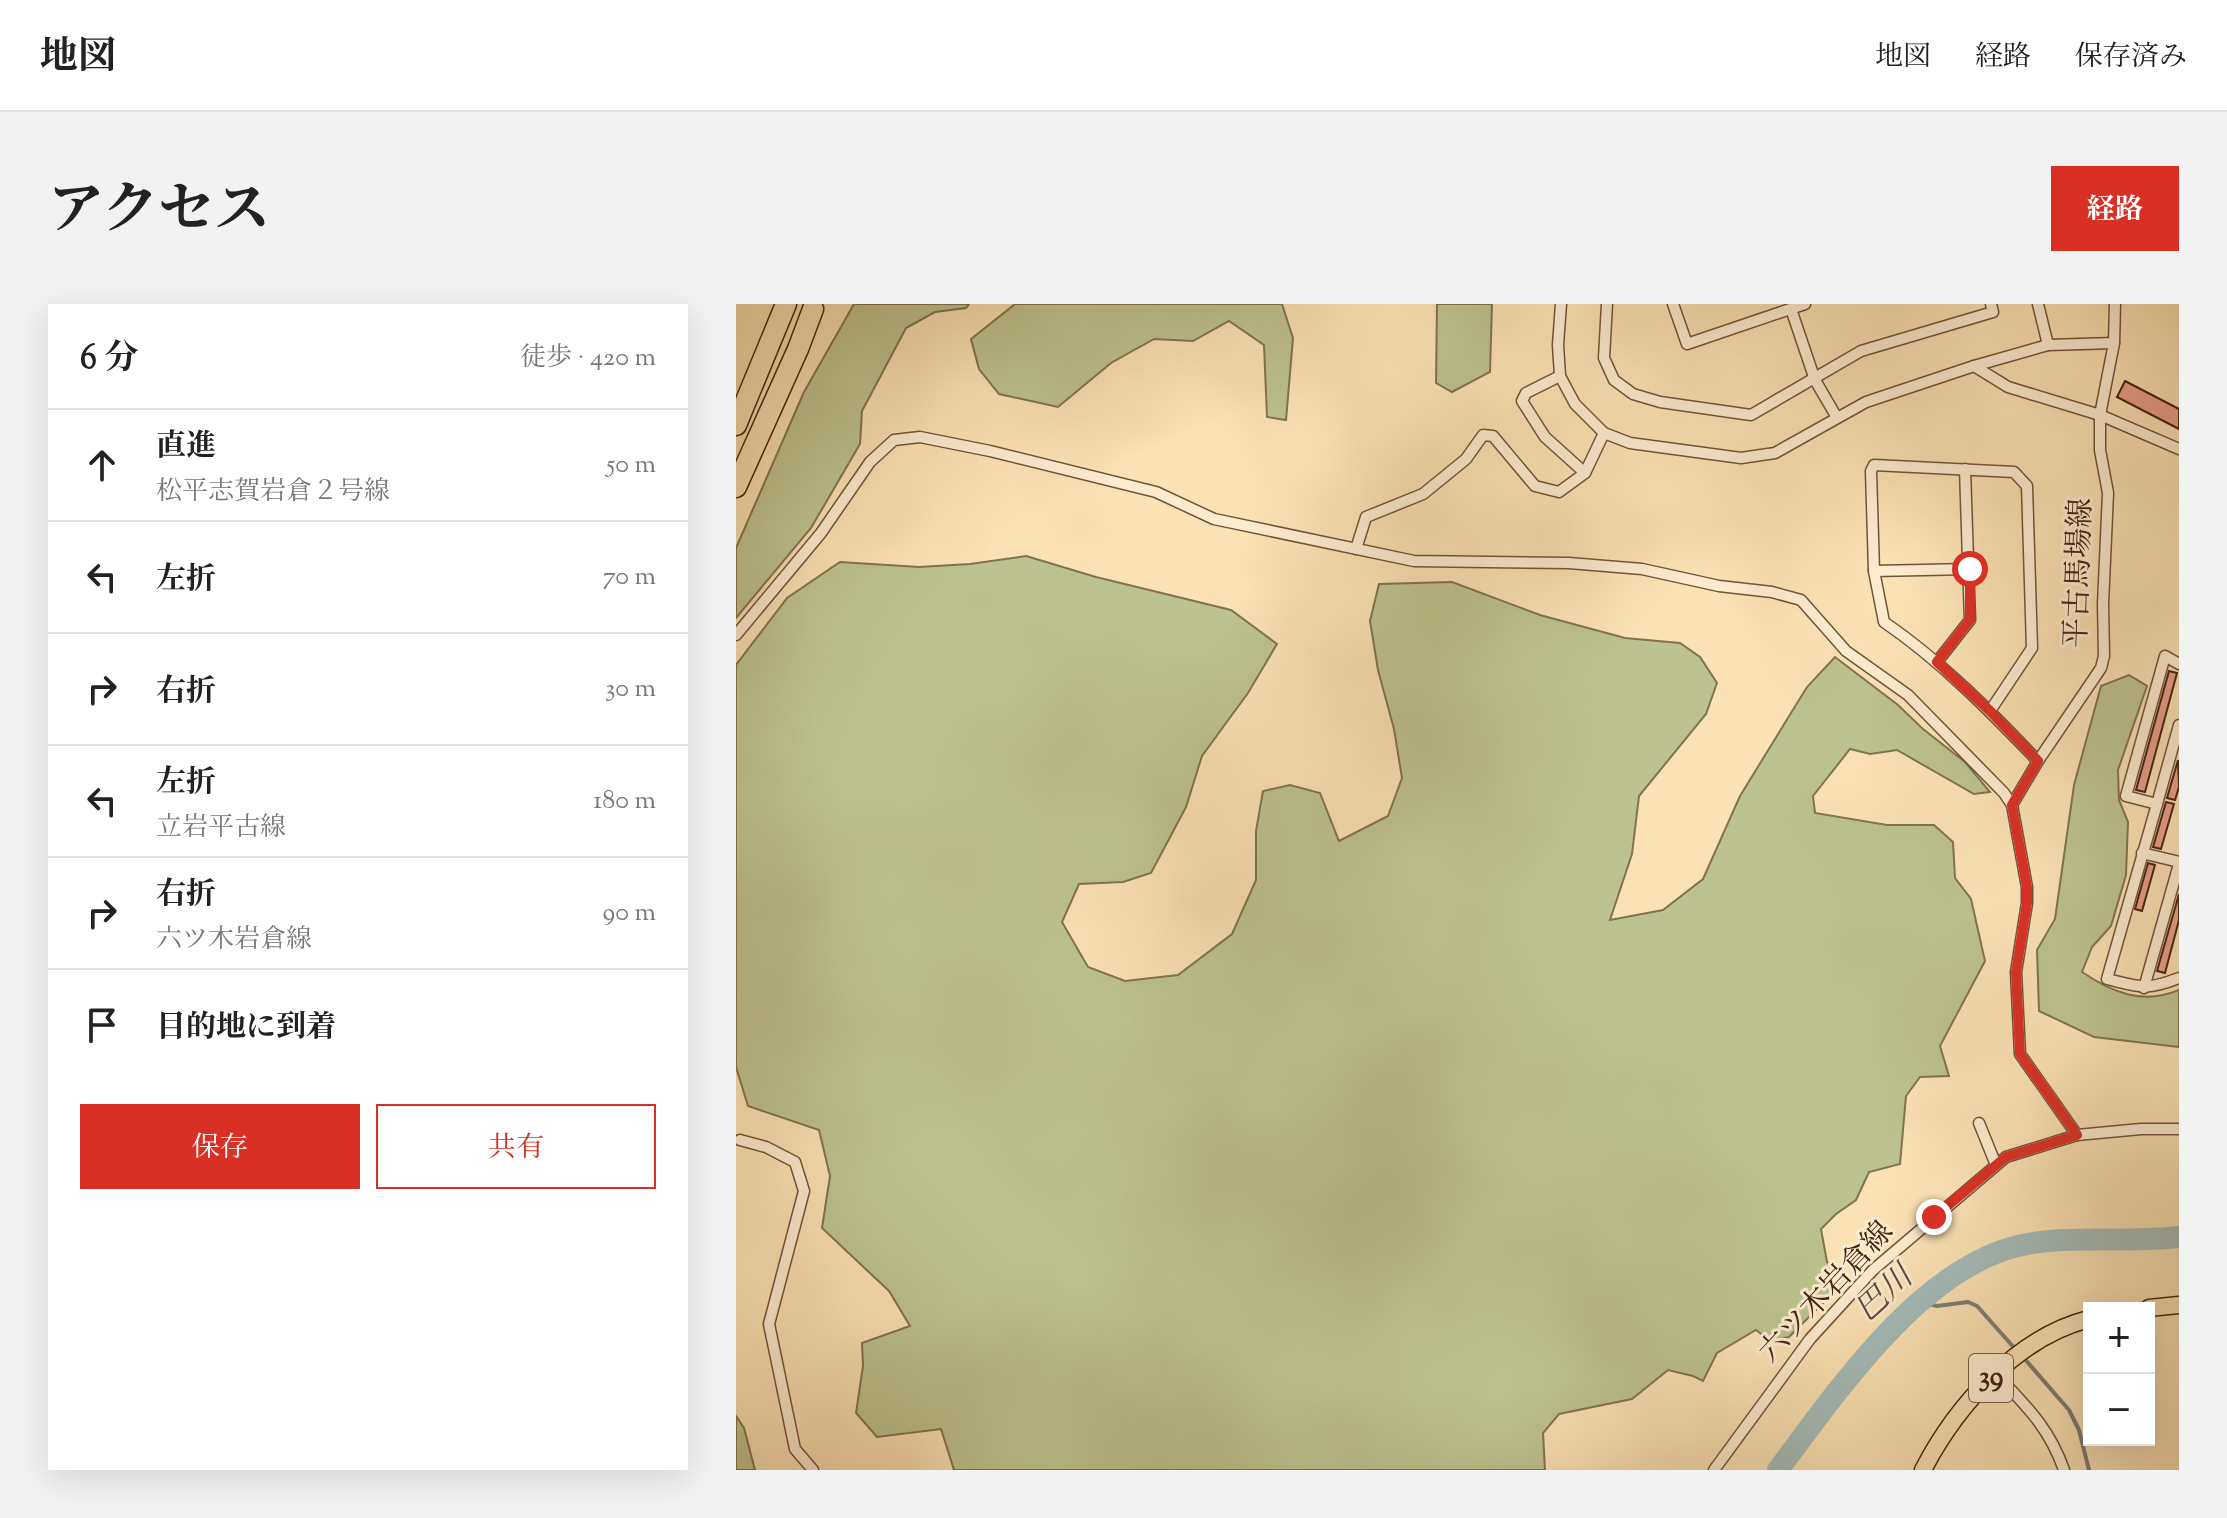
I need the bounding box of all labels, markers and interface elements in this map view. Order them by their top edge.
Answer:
text: 地図 [40,32,116,86]
text: 地図 [1875,38,1931,78]
text: 経路 [1975,38,2031,78]
text: 保存済み [2075,38,2187,78]
button: 経路 [2051,166,2179,251]
text: アクセス [48,173,270,254]
text: 6 分 [80,335,138,384]
text: 徒歩 · 420 m [520,340,656,377]
text: 直進 [156,426,216,469]
icon: ahead [80,443,124,487]
text: 50 m [606,447,656,484]
text: 松平志賀岩倉２号線 [156,474,390,511]
street label: 平古馬場線 [2056,497,2104,649]
route start [1952,551,1988,587]
icon: left [80,555,124,599]
text: 左折 [156,559,216,602]
text: 70 m [603,559,656,596]
icon: right [80,667,124,711]
text: 右折 [156,671,216,714]
text: 30 m [605,671,656,708]
text: 左折 [156,762,216,805]
icon: left [80,779,124,823]
text: 180 m [593,783,656,820]
text: 立岩平古線 [156,810,286,847]
text: 右折 [156,874,216,917]
icon: right [80,891,124,935]
text: 90 m [603,895,656,932]
text: 六ツ木岩倉線 [156,922,312,959]
icon: arrive [80,1003,124,1047]
text: 目的地に到着 [156,1007,336,1050]
button: 保存 [80,1104,360,1189]
button: 共有 [376,1104,656,1189]
route end [1916,1199,1952,1235]
street label: 六ツ木岩倉線 [1750,1213,1904,1373]
water label: 巴川 [1846,1254,1926,1334]
map controls [2083,1302,2155,1446]
button: + [2083,1302,2155,1374]
road number: 39 [1969,1354,2013,1402]
button: − [2083,1374,2155,1446]

